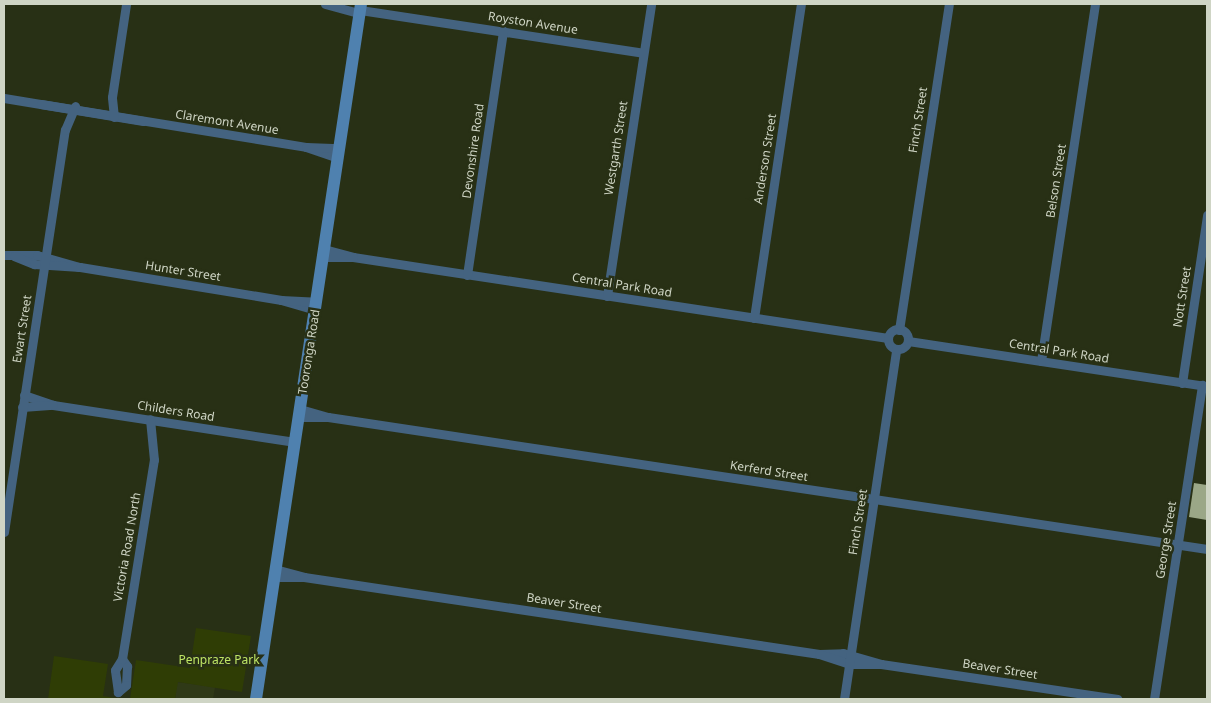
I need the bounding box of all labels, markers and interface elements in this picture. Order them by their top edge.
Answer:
street label: Royston Avenue [487,9,579,37]
street label: Finch Street [906,86,930,154]
street label: Westgarth Street [601,100,631,196]
street label: Devonshire Road [459,103,487,199]
street label: Claremont Avenue [174,107,280,137]
street label: Anderson Street [751,113,779,205]
street label: Belson Street [1043,143,1069,219]
street label: Hunter Street [144,258,222,284]
street label: Nott Street [1170,265,1194,329]
street label: Central Park Road [571,270,673,300]
street label: Ewart Street [10,294,34,364]
street label: Tooronga Road [295,308,323,396]
street label: Central Park Road [1008,336,1110,366]
street label: Childers Road [136,398,216,424]
street label: Kerferd Street [729,458,809,484]
street label: Finch Street [846,488,870,556]
street label: Victoria Road North [110,491,144,603]
street label: George Street [1153,500,1179,580]
street label: Beaver Street [525,590,603,616]
park label: Penpraze Park [178,653,260,667]
street label: Beaver Street [961,656,1039,682]

